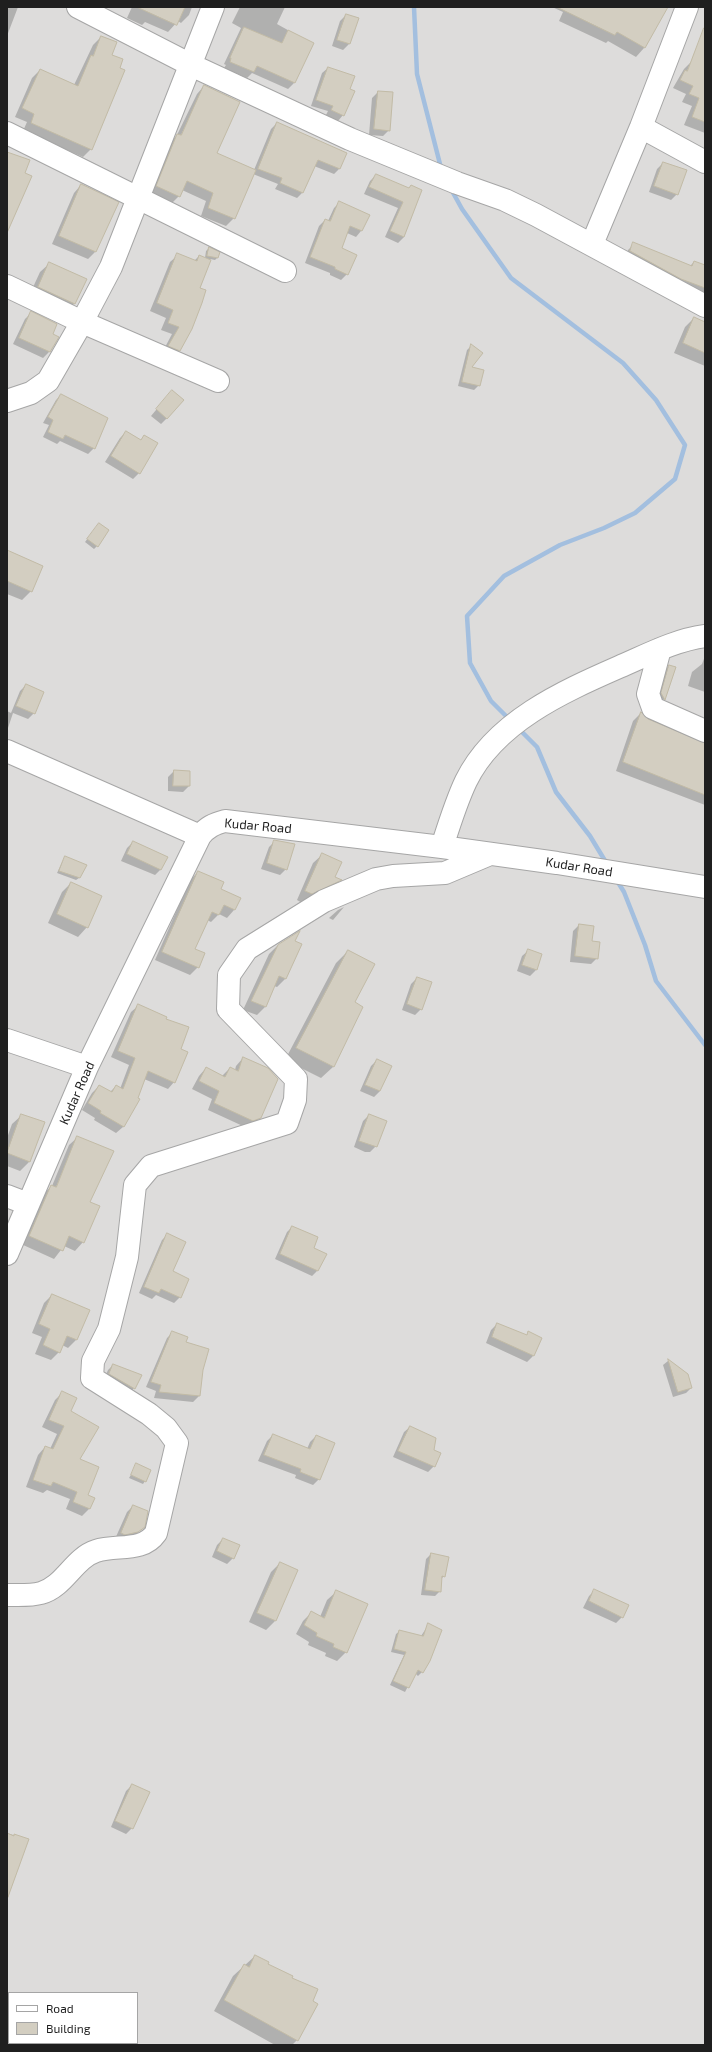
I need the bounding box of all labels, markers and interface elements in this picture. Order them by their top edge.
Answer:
street label: Kudar Road [224,815,292,837]
street label: Kudar Road [544,854,614,880]
street label: Kudar Road [56,1059,98,1127]
legend [8,1992,138,2044]
text: Road [46,2001,74,2015]
text: Building [46,2021,90,2035]

